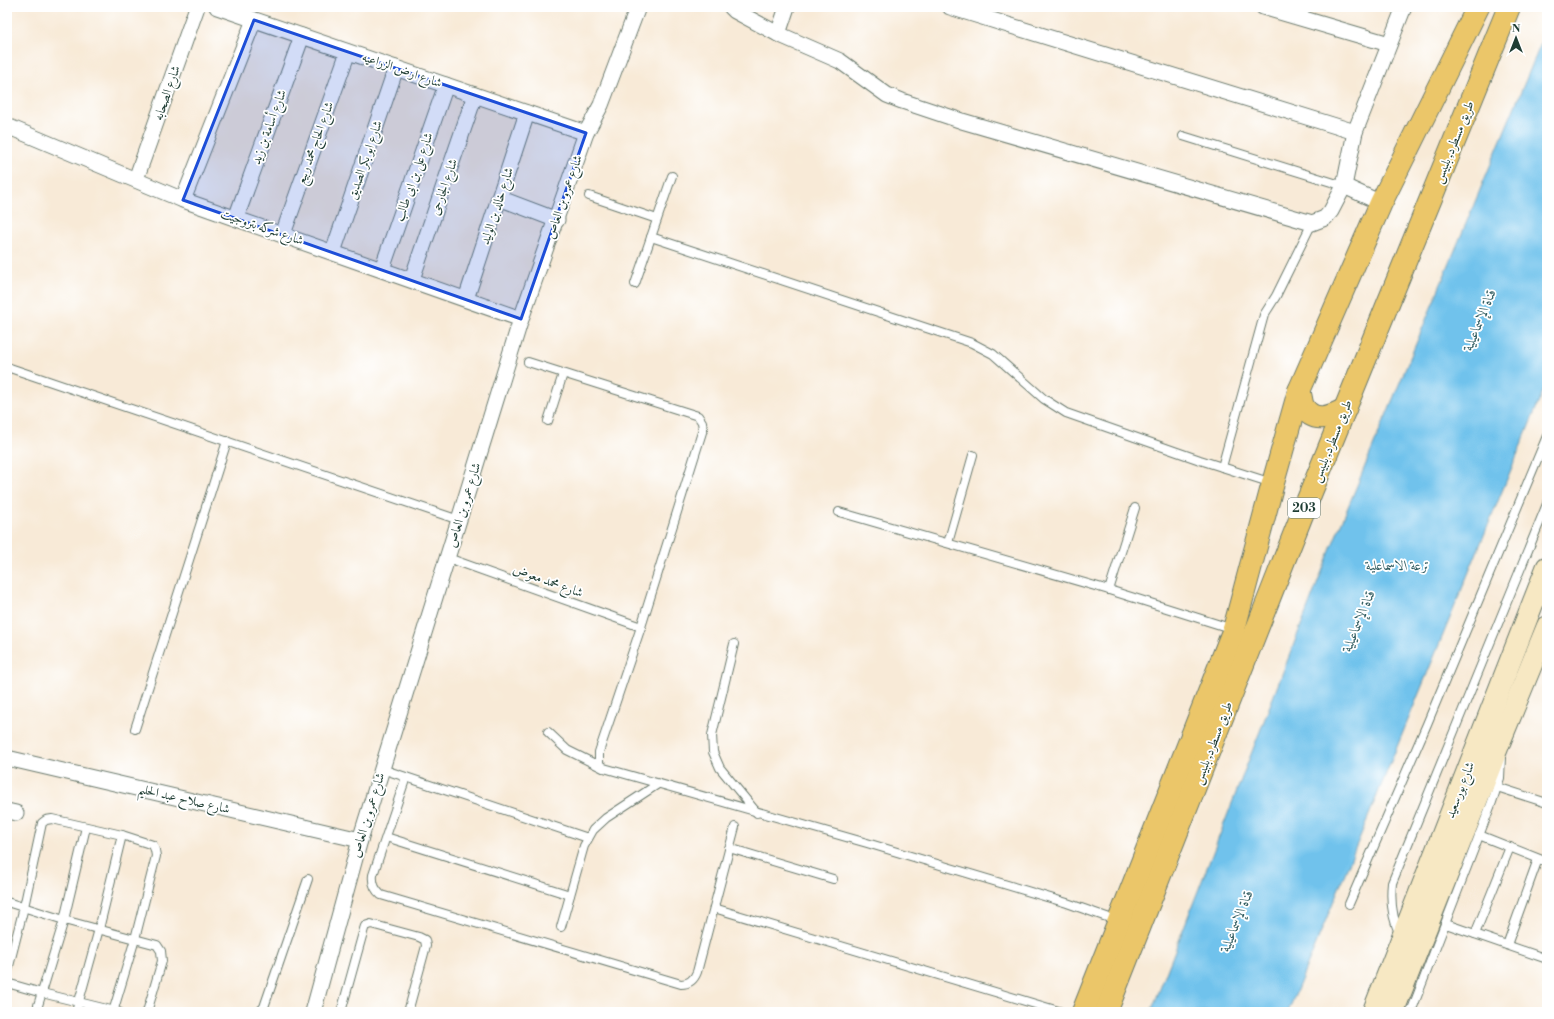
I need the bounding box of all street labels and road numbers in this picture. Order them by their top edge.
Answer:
street label: شارع ارض الزراعيه [359,49,444,94]
street label: شارع الصحابه [150,63,187,124]
street label: شارع أسامة بن زيد [247,87,293,168]
street label: طريق مسطرد, بلبيس [1430,98,1479,186]
street label: شارع الحاج محمد ربيع [293,99,341,188]
street label: شارع ابو بكر الصديق [344,118,389,203]
street label: شارع على بن ابى طالب [391,130,440,225]
street label: شارع عمرو بن العاص [542,153,589,242]
street label: شارع الجارحى [427,157,464,218]
street label: شارع خالد بن الوليد [477,165,520,248]
street label: شارع شركه بتروجيت [217,204,306,252]
street label: طريق مسطرد, بلبيس [1308,397,1357,485]
street label: شارع عمرو بن العاص [444,461,487,550]
road number: 203 [1288,498,1320,518]
street label: شارع محمد معوض [510,561,585,604]
street label: طريق مسطرد, بلبيس [1190,699,1237,787]
street label: شارع بورسعيد [1442,760,1481,821]
street label: شارع عمرو بن العاص [348,771,391,860]
street label: شارع صلاح عبد الحليم [135,781,231,822]

